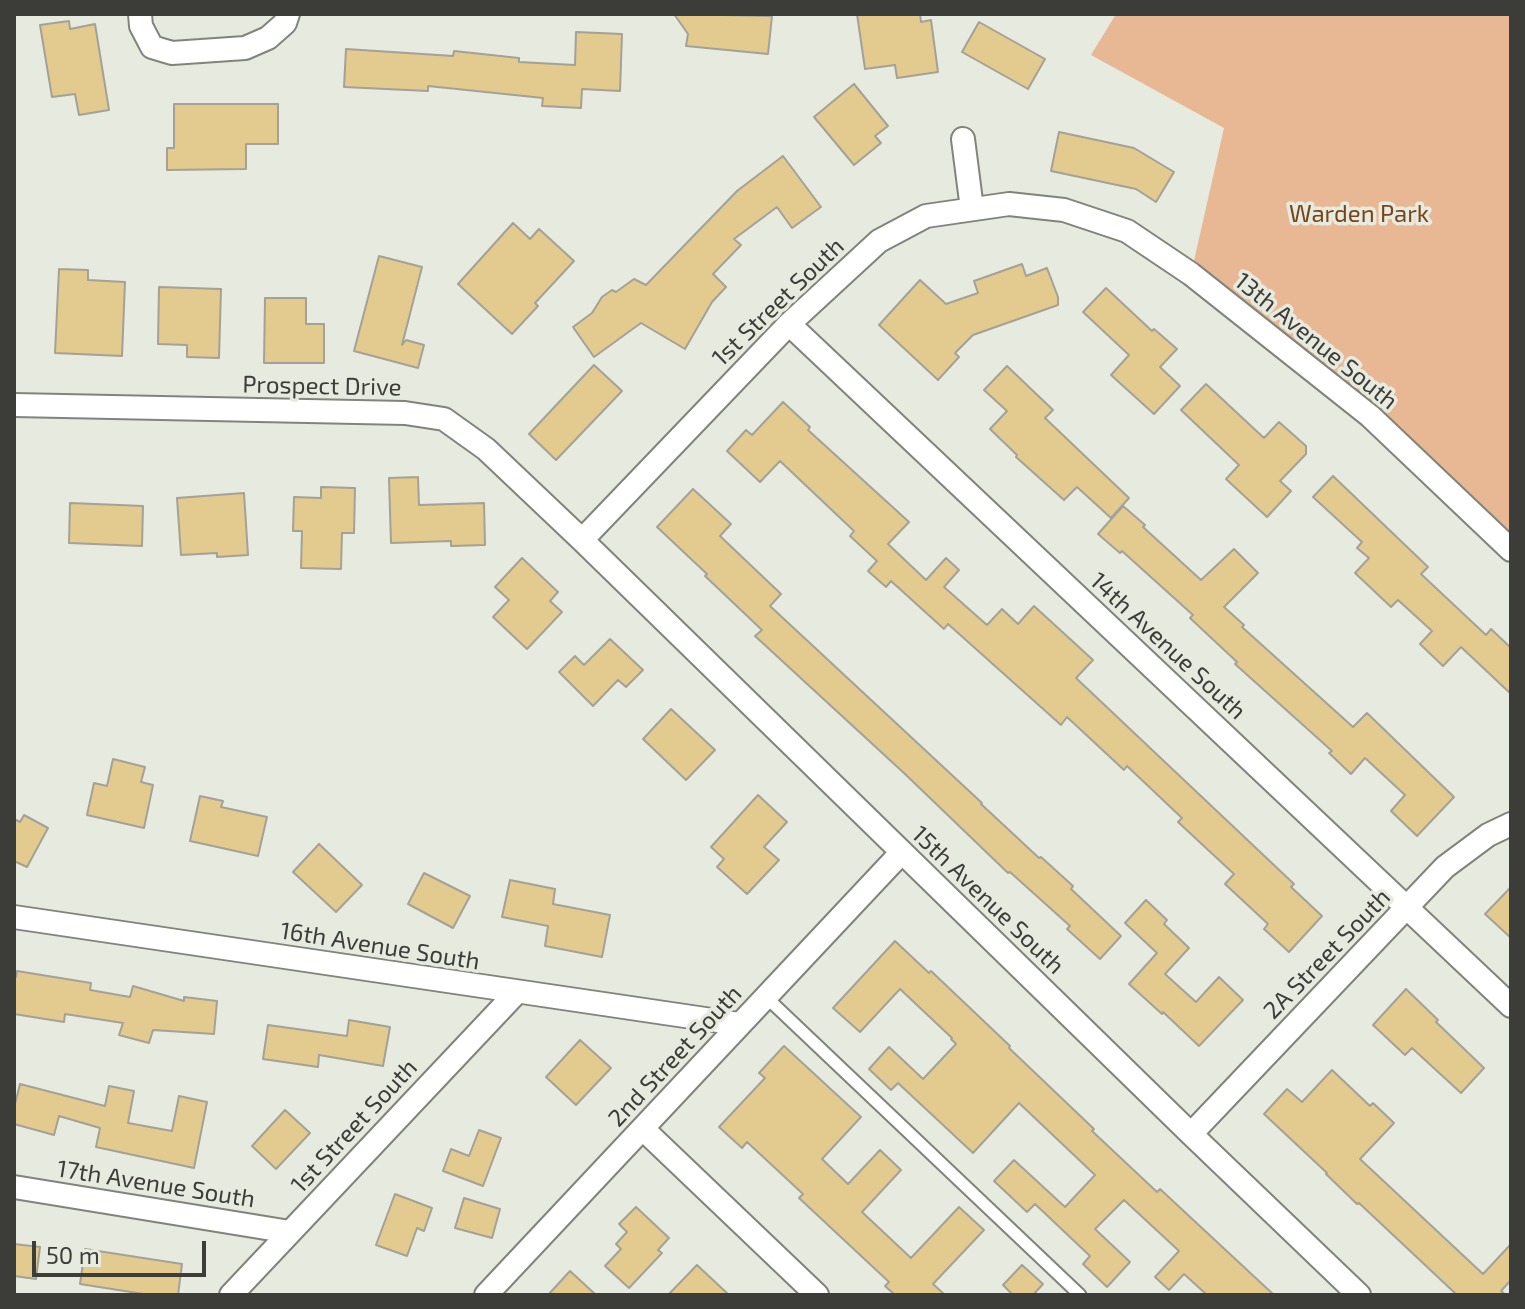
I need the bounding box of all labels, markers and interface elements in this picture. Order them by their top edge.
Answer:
park label: Warden Park [1289,200,1429,228]
street label: 1st Street South [706,232,850,372]
street label: 13th Avenue South [1229,267,1403,415]
street label: Prospect Drive [242,370,402,402]
street label: 14th Avenue South [1084,566,1252,726]
street label: 15th Avenue South [906,820,1070,980]
street label: 2A Street South [1258,883,1396,1025]
street label: 16th Avenue South [278,916,482,976]
street label: 2nd Street South [602,979,748,1133]
street label: 1st Street South [285,1053,423,1199]
street label: 17th Avenue South [55,1154,257,1214]
scale bar [36,1225,210,1275]
text: 50 m [46,1240,100,1269]

